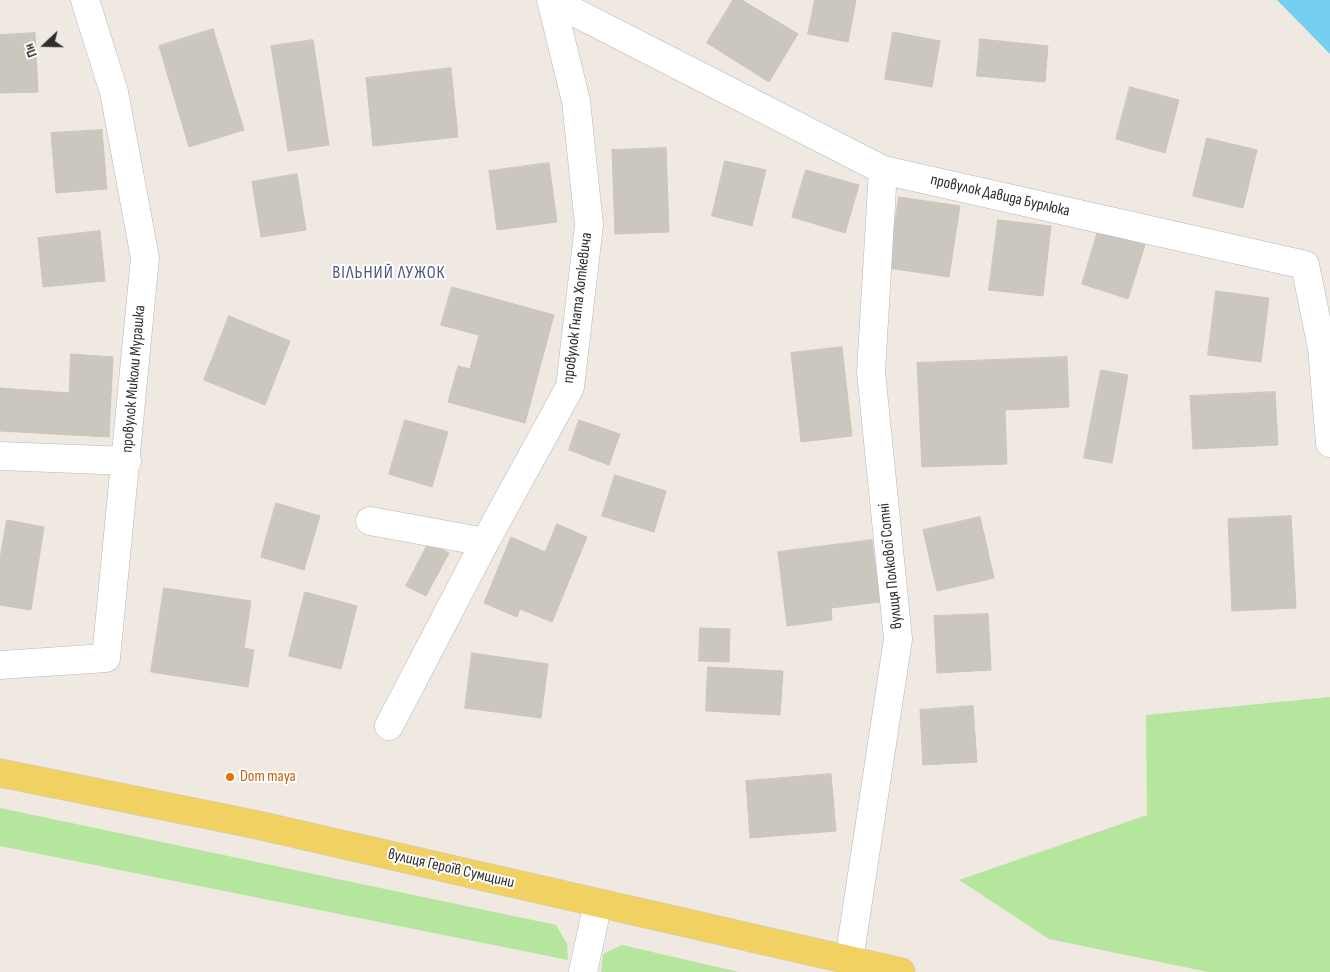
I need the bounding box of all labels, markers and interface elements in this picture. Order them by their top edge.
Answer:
north arrow [20,20,70,70]
text: Пн [20,41,41,60]
street label: провулок Давида Бурлюка [928,171,1072,221]
street label: провулок Гната Хоткевича [559,232,597,384]
district label: ВІЛЬНИЙ ЛУЖОК [331,262,447,284]
street label: провулок Миколи Мурашка [118,305,150,453]
street label: вулиця Полкової Сотні [875,502,907,630]
place label: Dom maya [240,767,296,787]
marker: Dom maya [224,771,236,783]
street label: вулиця Героїв Сумщини [386,845,516,893]

